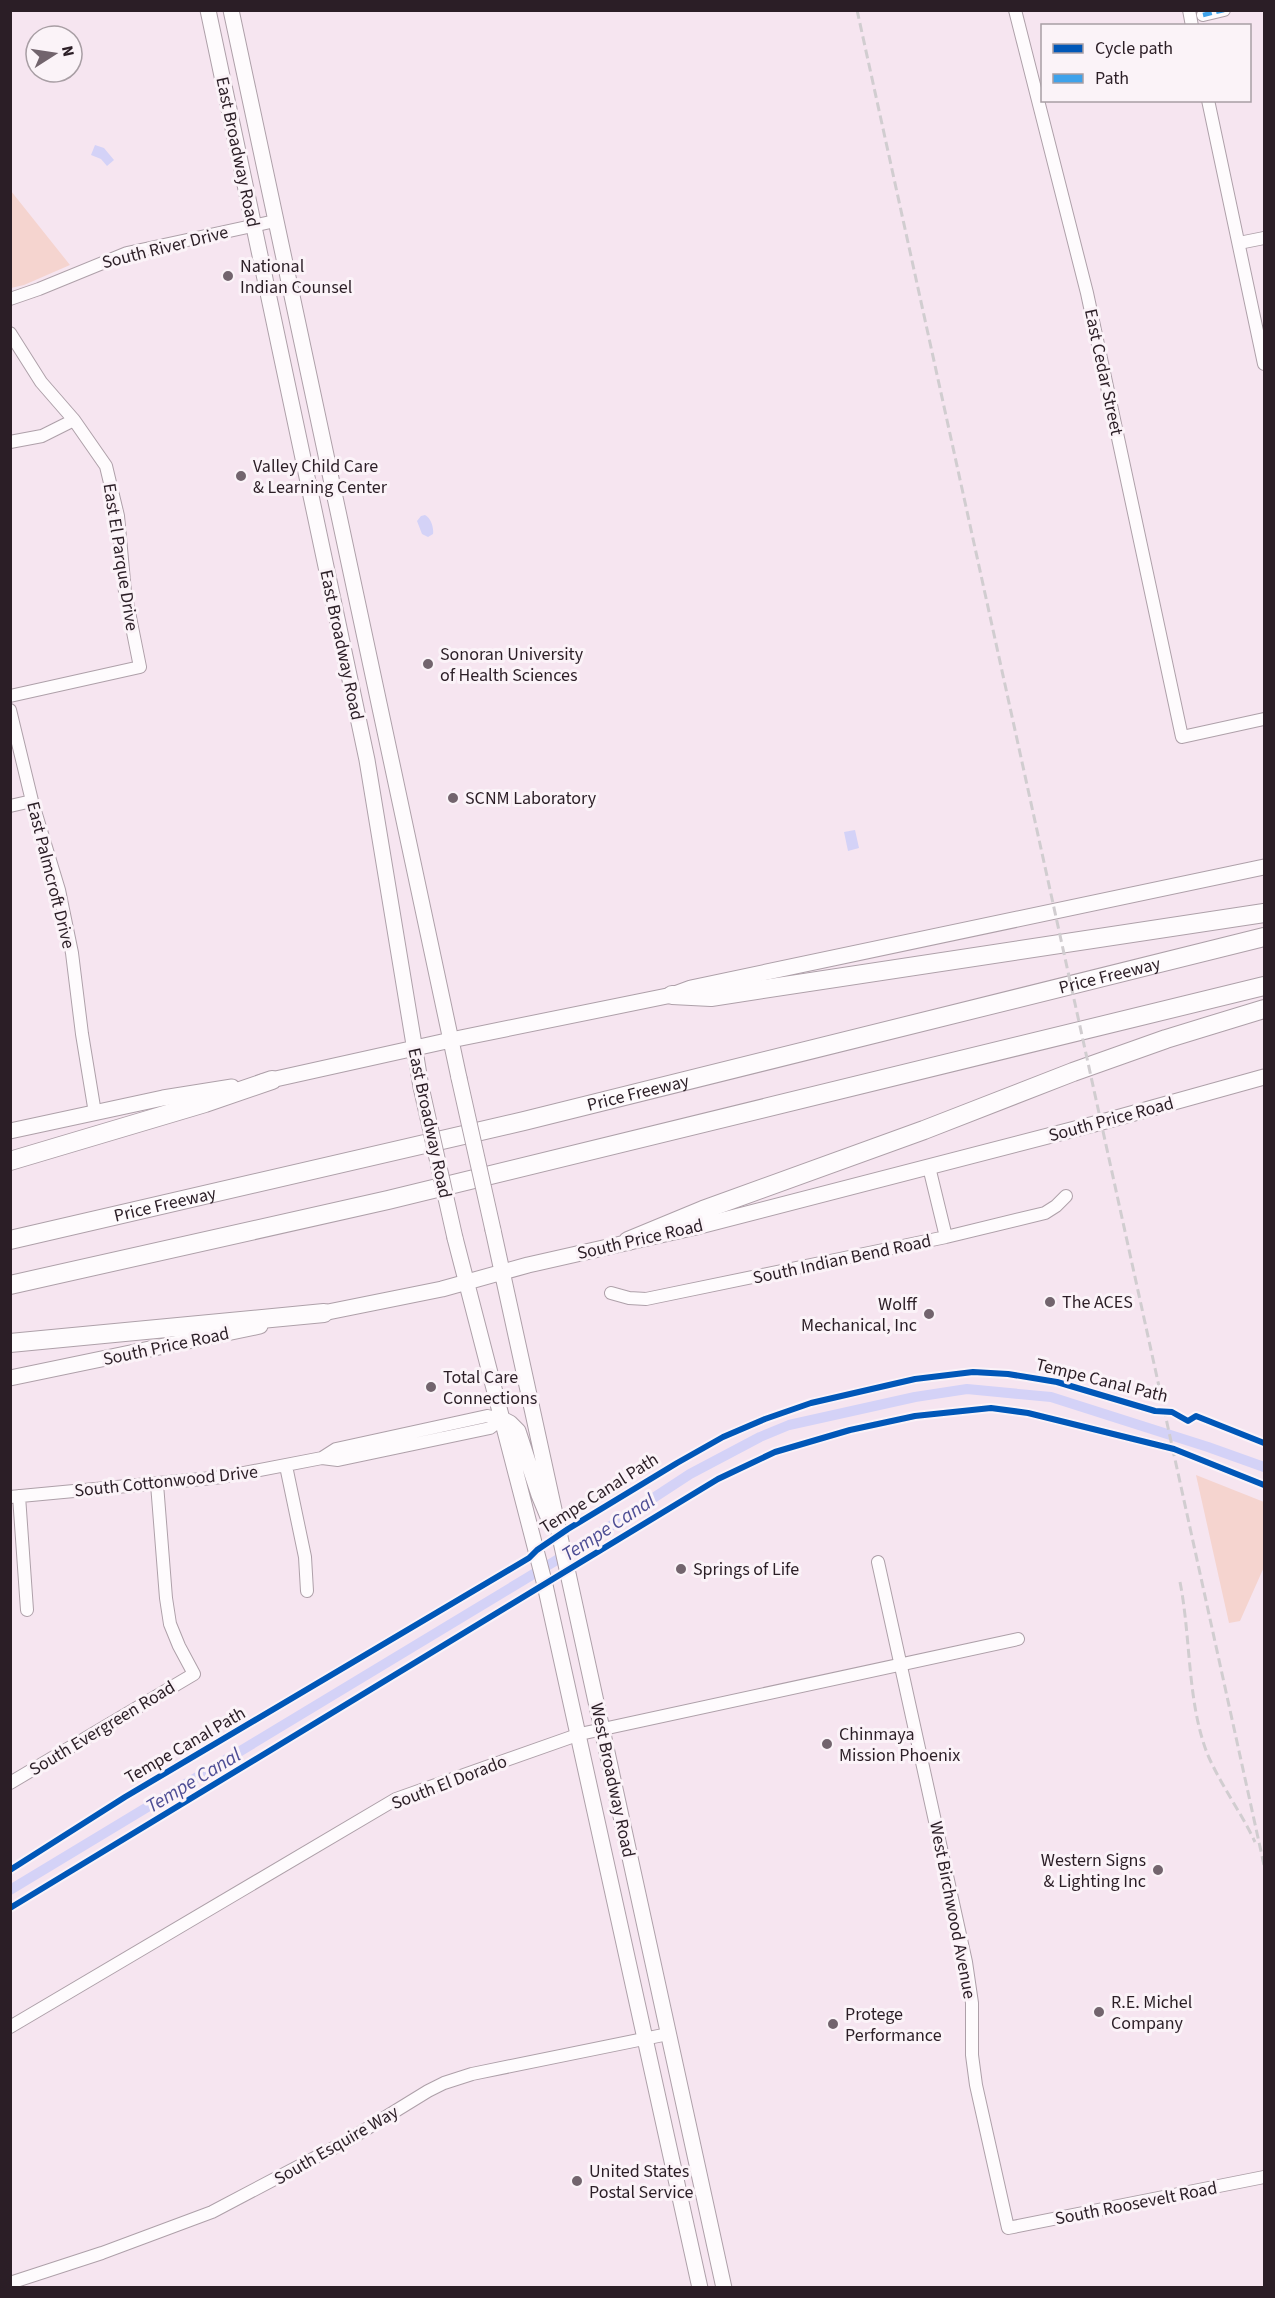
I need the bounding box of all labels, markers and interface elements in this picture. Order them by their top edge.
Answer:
north arrow [24,24,84,84]
legend [1041,24,1251,102]
text: Cycle path [1095,36,1173,61]
text: N [56,44,80,59]
text: Path [1095,66,1129,91]
street label: East Broadway Road [209,75,266,230]
street label: South River Drive [99,220,231,275]
place label: National Indian Counsel [240,254,352,300]
marker: National Indian Counsel [221,269,235,283]
street label: East Cedar Street [1078,307,1129,438]
place label: Valley Child Care & Learning Center [253,454,388,500]
marker: Valley Child Care & Learning Center [234,469,248,483]
street label: East El Parque Drive [97,482,145,633]
street label: East Broadway Road [313,568,370,723]
place label: Sonoran University of Health Sciences [440,642,584,688]
marker: Sonoran University of Health Sciences [421,657,435,671]
place label: SCNM Laboratory [465,786,597,811]
marker: SCNM Laboratory [446,791,460,805]
street label: East Palmcroft Drive [20,799,81,951]
street label: Price Freeway [1056,951,1164,1001]
street label: East Broadway Road [401,1046,458,1201]
street label: Price Freeway [585,1068,692,1118]
street label: South Price Road [1046,1091,1176,1148]
street label: Price Freeway [111,1181,219,1229]
street label: South Price Road [575,1213,706,1266]
street label: South Indian Bend Road [751,1228,934,1291]
place label: The ACES [1062,1290,1133,1315]
place label: Wolff Mechanical, Inc [801,1292,918,1338]
marker: The ACES [1043,1295,1057,1309]
marker: Wolff Mechanical, Inc [922,1307,936,1321]
street label: South Price Road [101,1321,232,1372]
street label: Tempe Canal Path [1033,1352,1171,1409]
place label: Total Care Connections [443,1365,537,1411]
marker: Total Care Connections [424,1380,438,1394]
street label: Tempe Canal Path [536,1448,662,1538]
street label: South Cottonwood Drive [73,1459,259,1504]
water label: Tempe Canal [557,1488,659,1566]
place label: Springs of Life [693,1557,799,1582]
marker: Springs of Life [674,1562,688,1576]
street label: South Evergreen Road [25,1675,180,1782]
street label: West Broadway Road [584,1700,641,1860]
street label: Tempe Canal Path [121,1702,249,1788]
place label: Chinmaya Mission Phoenix [839,1722,960,1768]
marker: Chinmaya Mission Phoenix [820,1737,834,1751]
water label: Tempe Canal [141,1742,245,1818]
street label: South El Dorado [388,1749,511,1816]
street label: West Birchwood Avenue [923,1819,982,2001]
place label: Western Signs & Lighting Inc [1041,1848,1146,1894]
marker: Western Signs & Lighting Inc [1151,1863,1165,1877]
place label: R.E. Michel Company [1111,1990,1192,2036]
place label: Protege Performance [845,2002,942,2048]
marker: R.E. Michel Company [1092,2005,1106,2019]
marker: Protege Performance [826,2017,840,2031]
street label: South Esquire Way [269,2099,404,2191]
place label: United States Postal Service [589,2159,694,2205]
marker: United States Postal Service [570,2174,584,2188]
street label: South Roosevelt Road [1053,2175,1219,2231]

